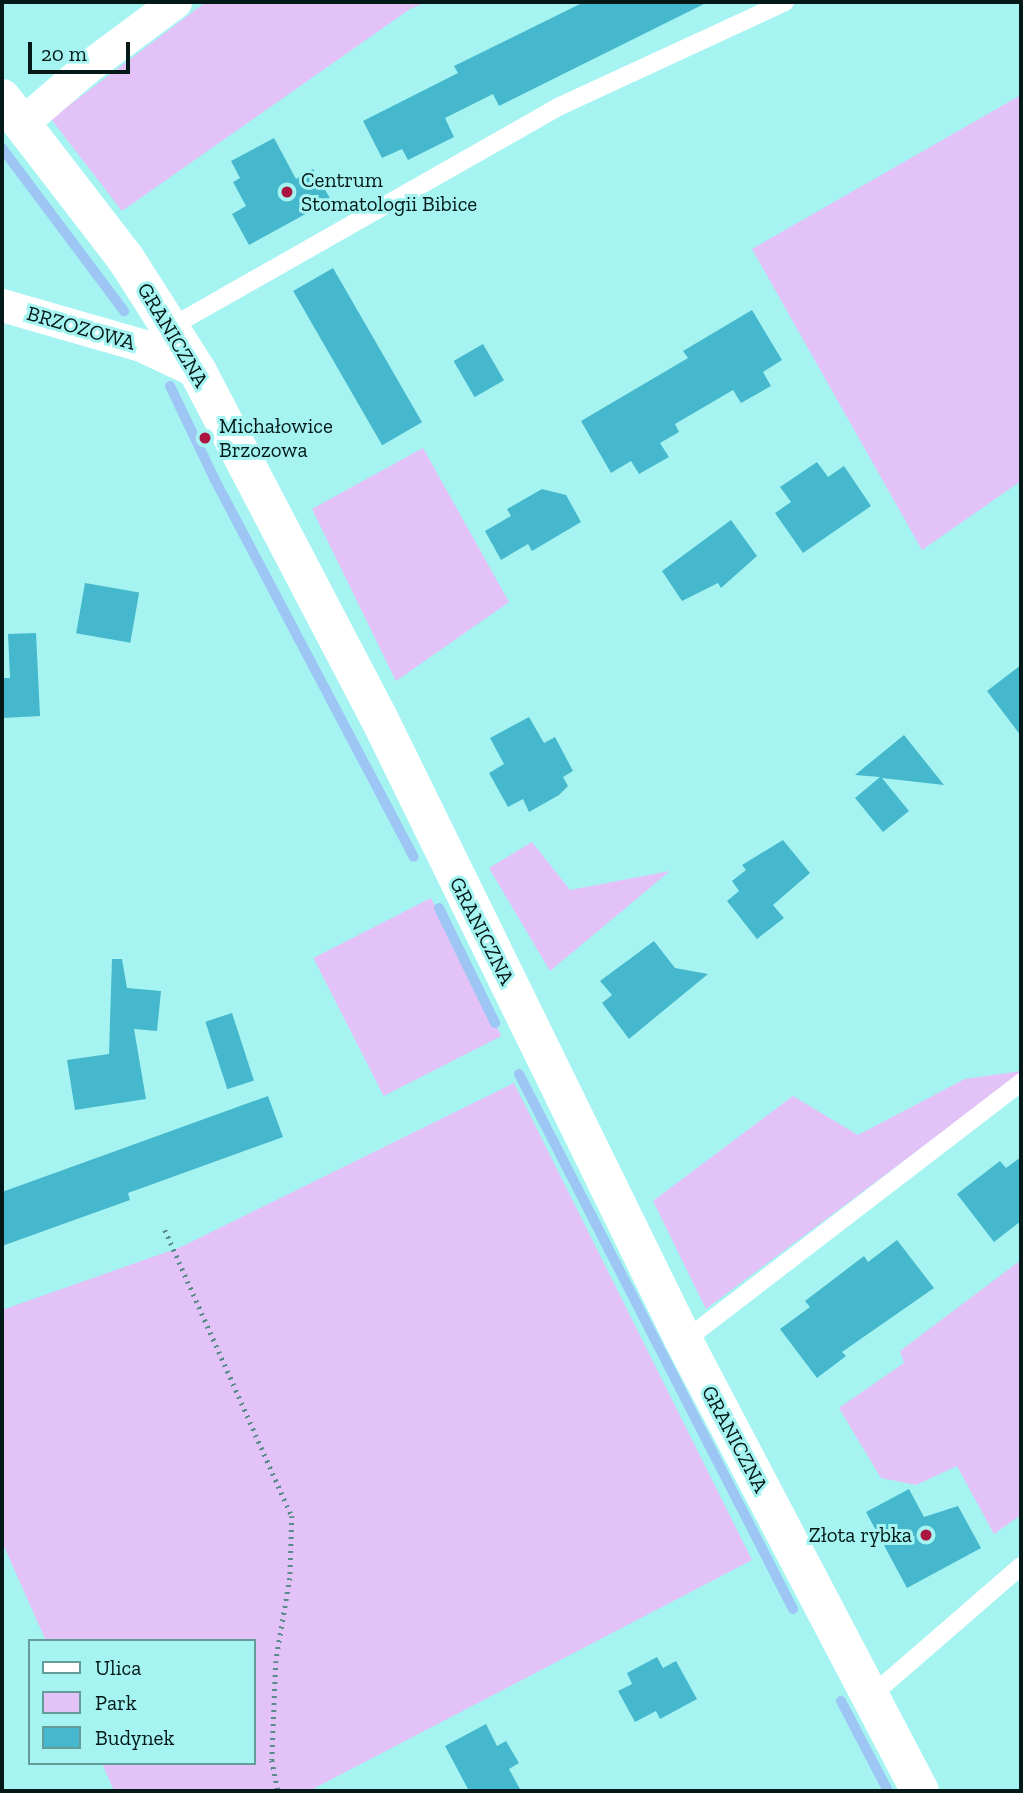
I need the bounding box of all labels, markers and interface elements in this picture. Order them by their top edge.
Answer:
scale bar [32,28,133,72]
text: 20 m [41,41,87,66]
place label: Centrum Stomatologii Bibice [301,167,477,217]
marker: Centrum Stomatologii Bibice [279,184,295,200]
street label: GRANICZNA [132,278,214,392]
street label: BRZOZOWA [24,300,138,356]
place label: Michałowice Brzozowa [219,413,333,463]
marker: Michałowice Brzozowa [197,430,213,446]
street label: GRANICZNA [444,873,520,989]
street label: GRANICZNA [696,1381,774,1497]
place label: Złota rybka [809,1522,912,1548]
marker: Złota rybka [918,1527,934,1543]
legend [28,1639,256,1765]
text: Ulica [95,1655,141,1680]
text: Park [95,1690,137,1715]
text: Budynek [95,1725,174,1750]

